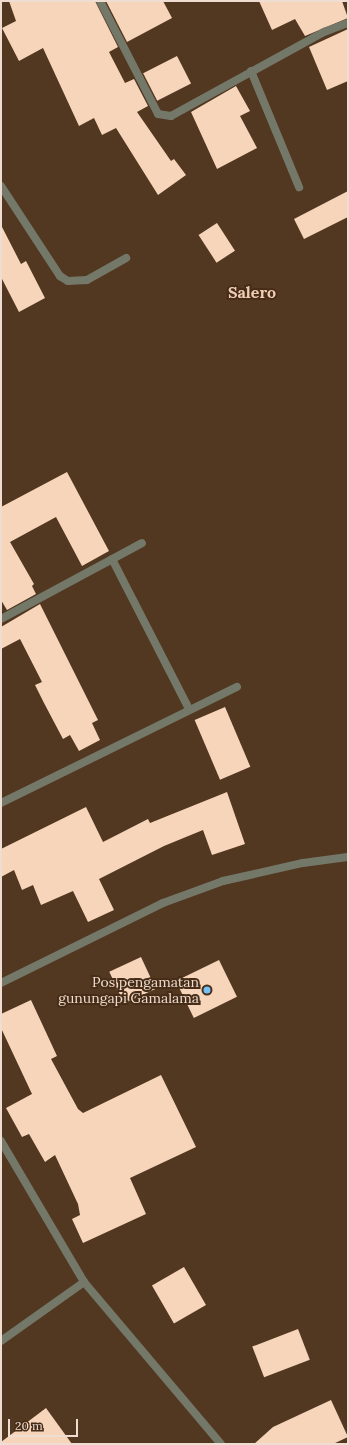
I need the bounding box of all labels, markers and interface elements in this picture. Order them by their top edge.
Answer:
district label: Salero [228,282,276,302]
place label: Pos pengamatan gunungapi Gamalama [58,974,199,1006]
marker: Pos pengamatan gunungapi Gamalama [202,985,212,995]
scale bar [10,1411,80,1437]
text: 20 m [15,1418,43,1433]

